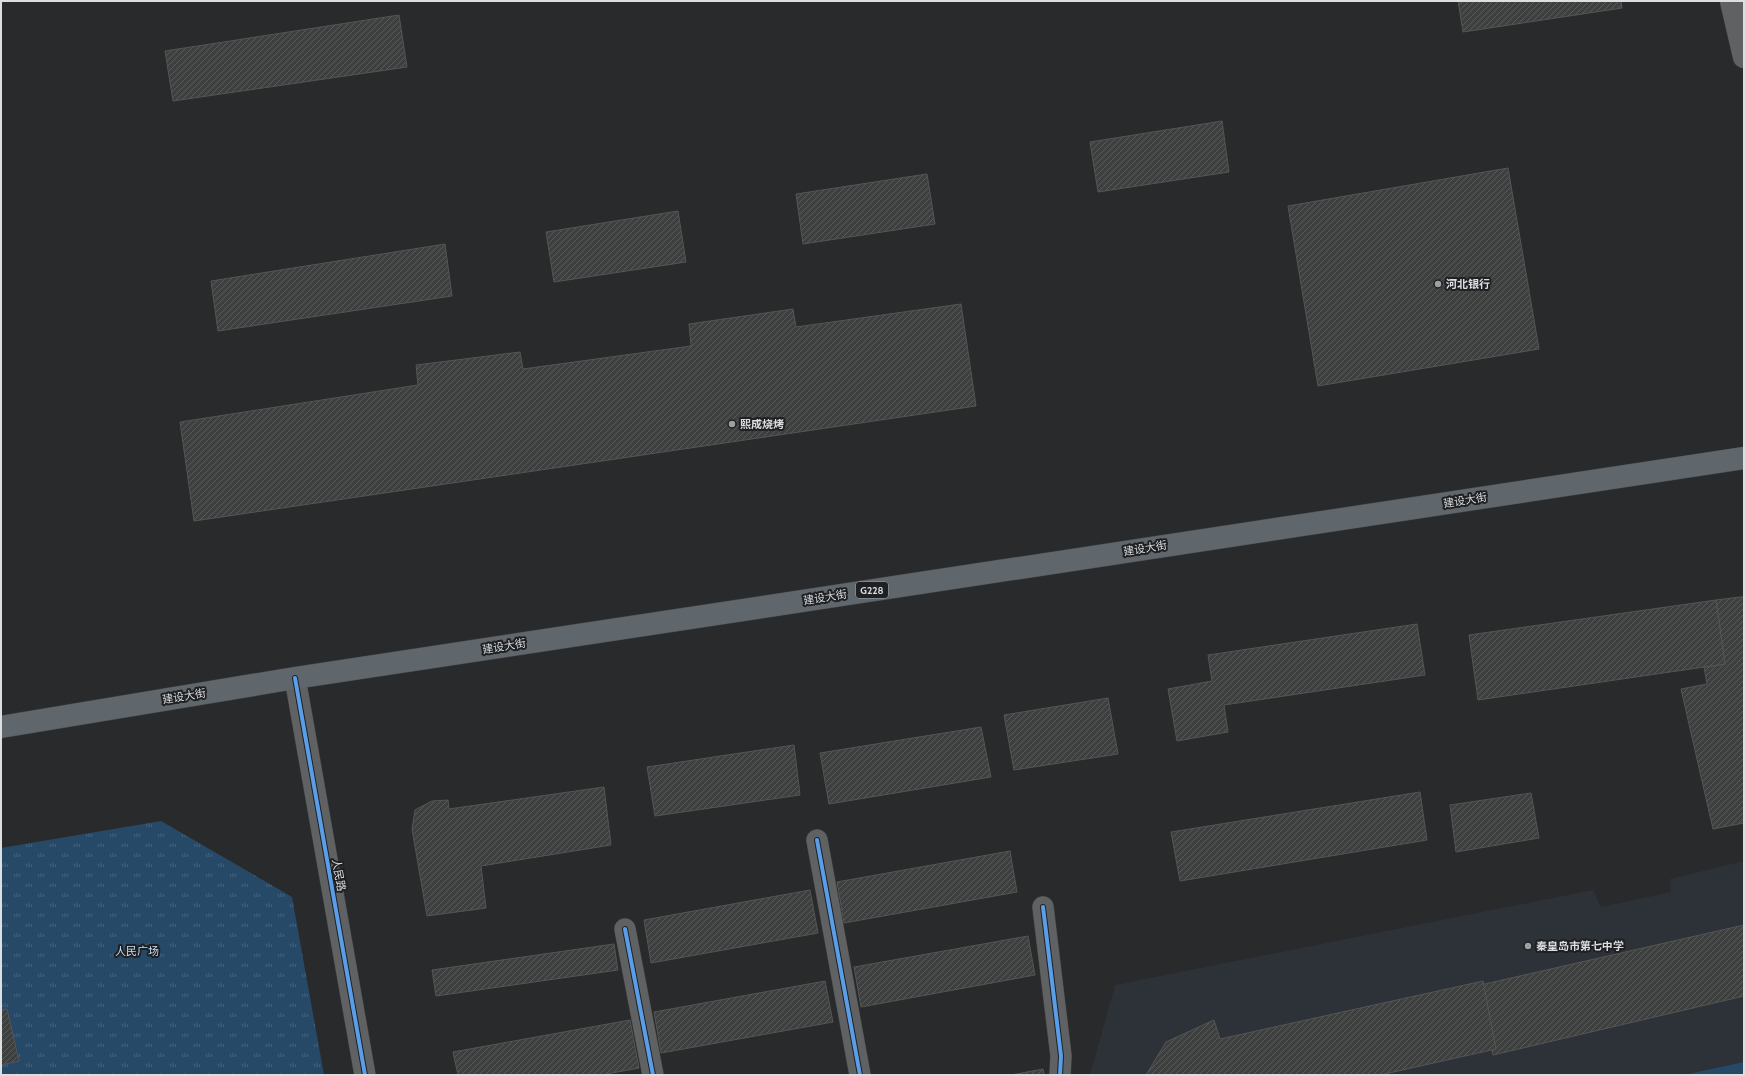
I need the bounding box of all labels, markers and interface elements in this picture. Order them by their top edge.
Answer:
place label: 河北银行 [1446,277,1490,291]
marker: 河北银行 [1433,279,1443,289]
place label: 熙成烧烤 [740,417,784,431]
marker: 熙成烧烤 [727,419,737,429]
street label: 建设大街 [1442,490,1488,510]
street label: 建设大街 [1122,538,1168,558]
road number: G228 [856,582,888,598]
street label: 建设大街 [802,587,848,607]
street label: 建设大街 [481,636,527,656]
street label: 建设大街 [161,686,207,706]
street label: 人民路 [329,858,349,892]
place label: 秦皇岛市第七中学 [1536,939,1624,953]
marker: 秦皇岛市第七中学 [1523,941,1533,951]
park label: 人民广场 [115,944,159,958]

